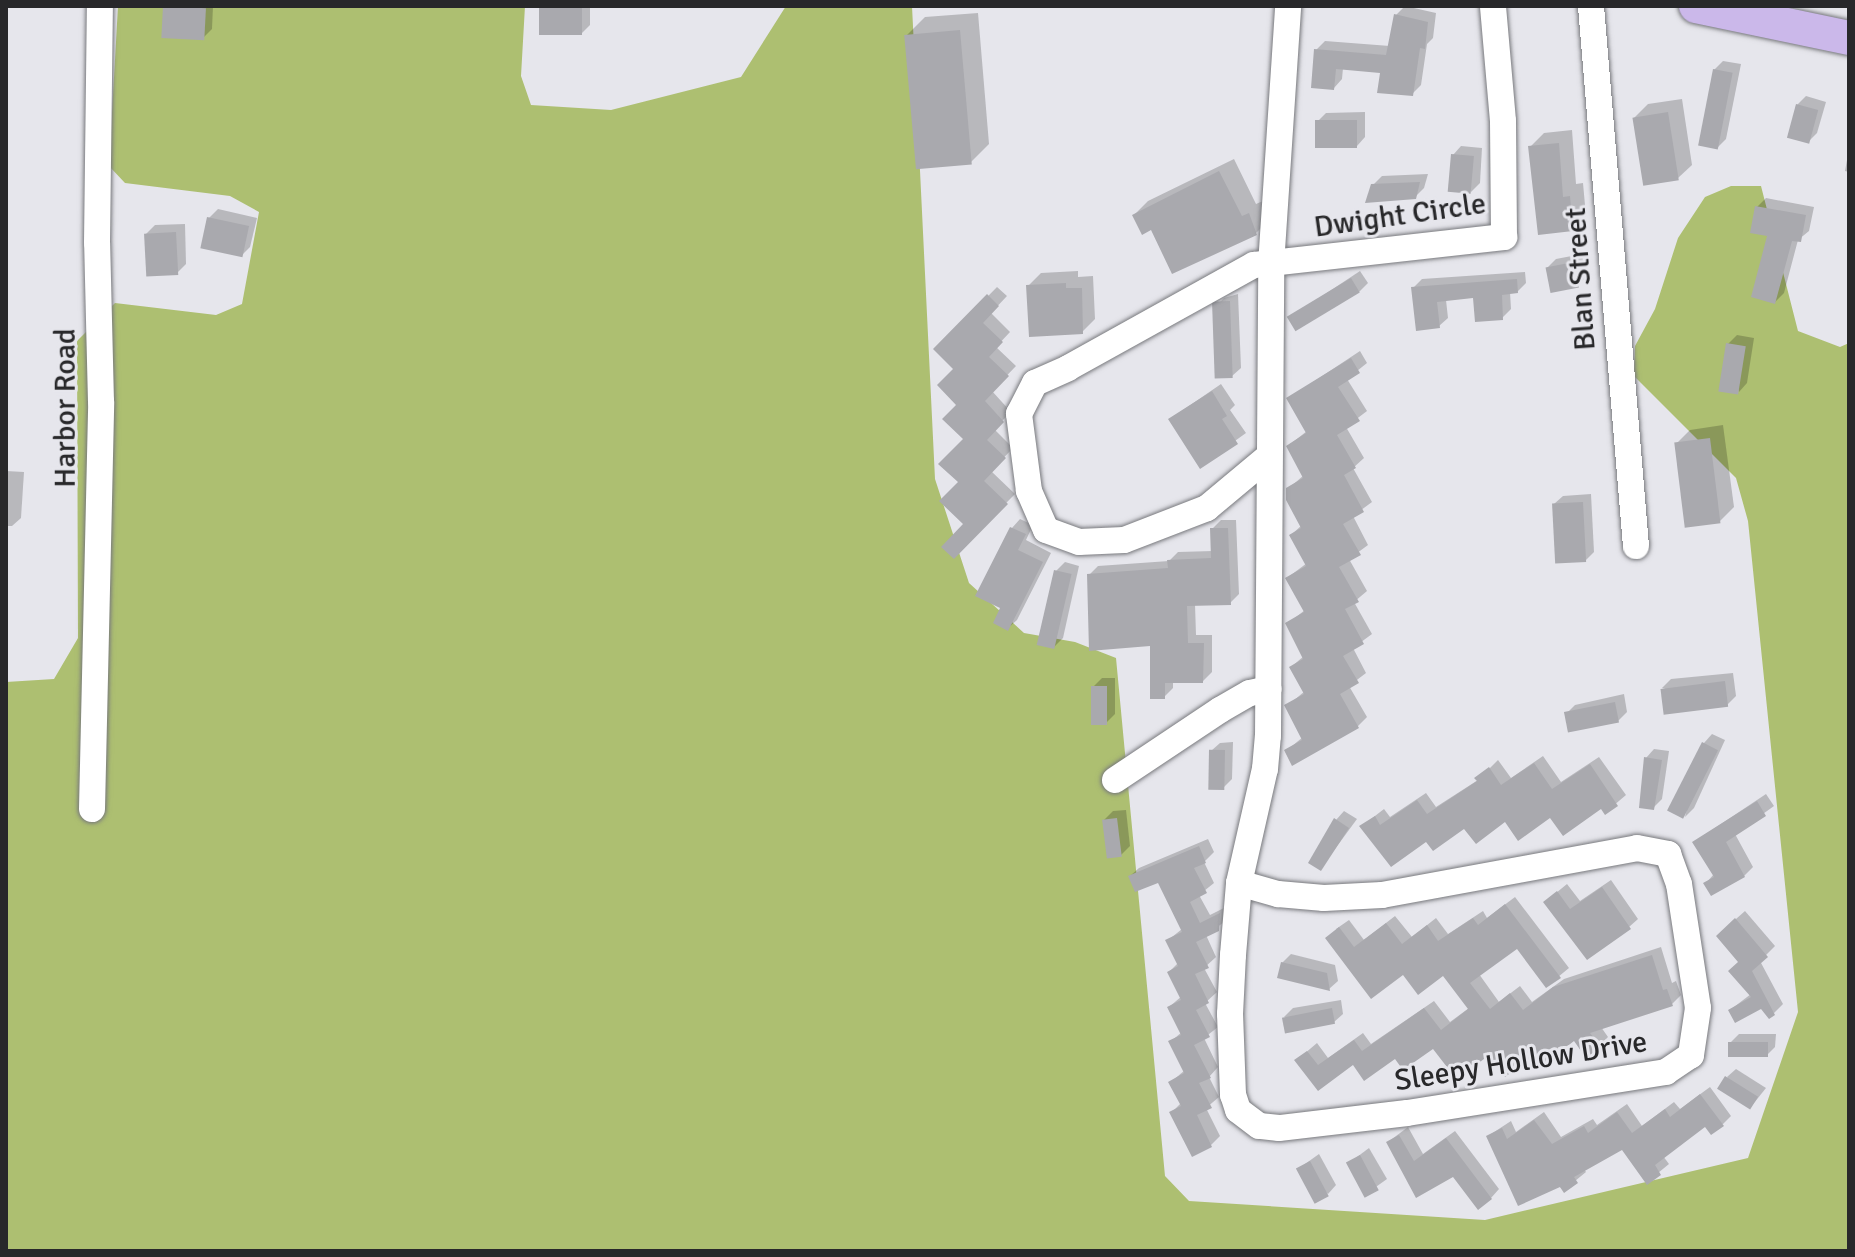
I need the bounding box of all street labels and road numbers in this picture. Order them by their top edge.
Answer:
street label: Dwight Circle [1312,186,1488,246]
street label: Blan Street [1558,206,1604,352]
street label: Harbor Road [48,328,84,488]
street label: Sleepy Hollow Drive [1392,1024,1650,1100]

